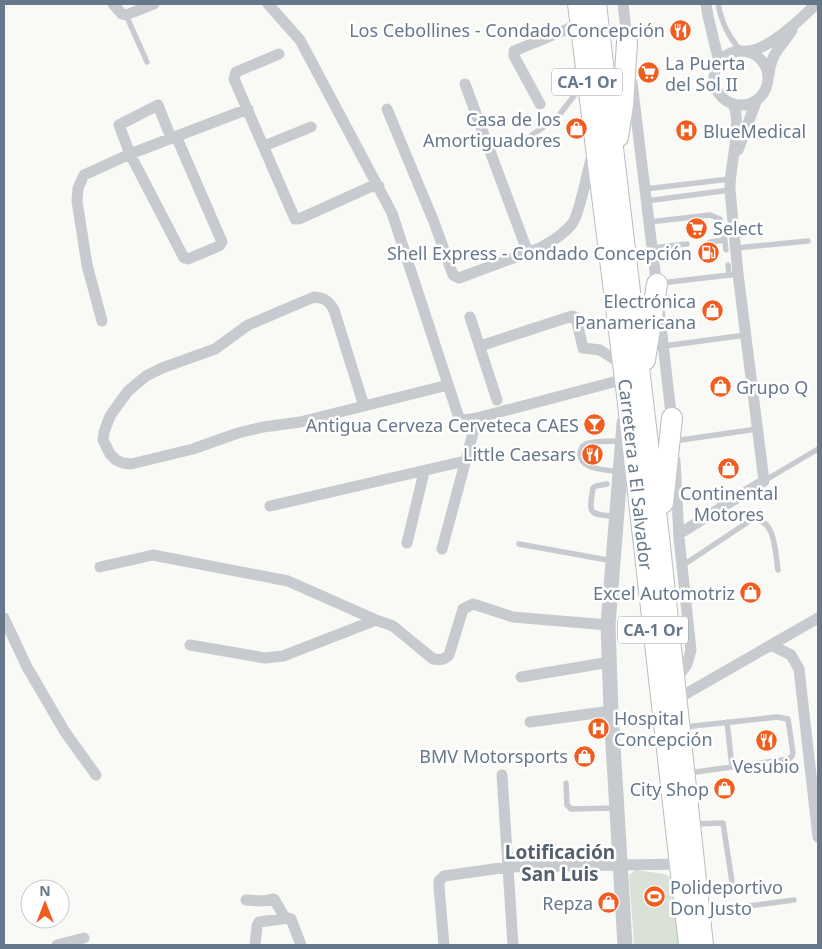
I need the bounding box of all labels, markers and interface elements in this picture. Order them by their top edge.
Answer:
place label: Los Cebollines - Condado Concepción [349,18,665,42]
restaurant icon: Los Cebollines - Condado Concepción [669,18,693,42]
place label: La Puerta del Sol II [665,51,745,96]
supermarket icon: La Puerta del Sol II [637,61,661,85]
road number: CA-1 Or [552,68,622,95]
place label: Casa de los Amortiguadores [423,107,561,152]
shop icon: Casa de los Amortiguadores [565,117,589,141]
hospital icon: BlueMedical [675,119,699,143]
place label: BlueMedical [703,119,806,143]
supermarket icon: Select [685,216,709,240]
place label: Select [713,216,763,240]
place label: Shell Express - Condado Concepción [387,241,692,265]
fuel station icon: Shell Express - Condado Concepción [696,241,720,265]
place label: Electrónica Panamericana [575,289,696,334]
shop icon: Electrónica Panamericana [700,299,724,323]
shop icon: Grupo Q [708,375,732,399]
place label: Grupo Q [736,375,808,399]
street label: Carretera a El Salvador [613,377,659,572]
place label: Antigua Cerveza Cerveteca CAES [306,413,579,437]
bar icon: Antigua Cerveza Cerveteca CAES [583,413,607,437]
place label: Little Caesars [463,442,576,466]
restaurant icon: Little Caesars [580,442,604,466]
shop icon: Continental Motores [717,456,741,480]
place label: Continental Motores [680,481,778,526]
place label: Excel Automotriz [593,581,735,605]
shop icon: Excel Automotriz [739,581,763,605]
road number: CA-1 Or [618,616,688,644]
place label: Hospital Concepción [614,706,713,751]
hospital icon: Hospital Concepción [586,716,610,740]
restaurant icon: Vesubio [754,729,778,753]
place label: BMV Motorsports [419,744,568,768]
shop icon: BMV Motorsports [572,744,596,768]
place label: Vesubio [733,754,799,778]
place label: City Shop [630,777,709,801]
shop icon: City Shop [713,777,737,801]
district label: Lotificación San Luis [505,839,615,887]
place label: Polideportivo Don Justo [670,875,783,920]
north arrow [20,879,70,929]
text: N [39,881,51,900]
sports icon: Polideportivo Don Justo [642,885,666,909]
place label: Repza [542,891,593,915]
shop icon: Repza [597,891,621,915]

